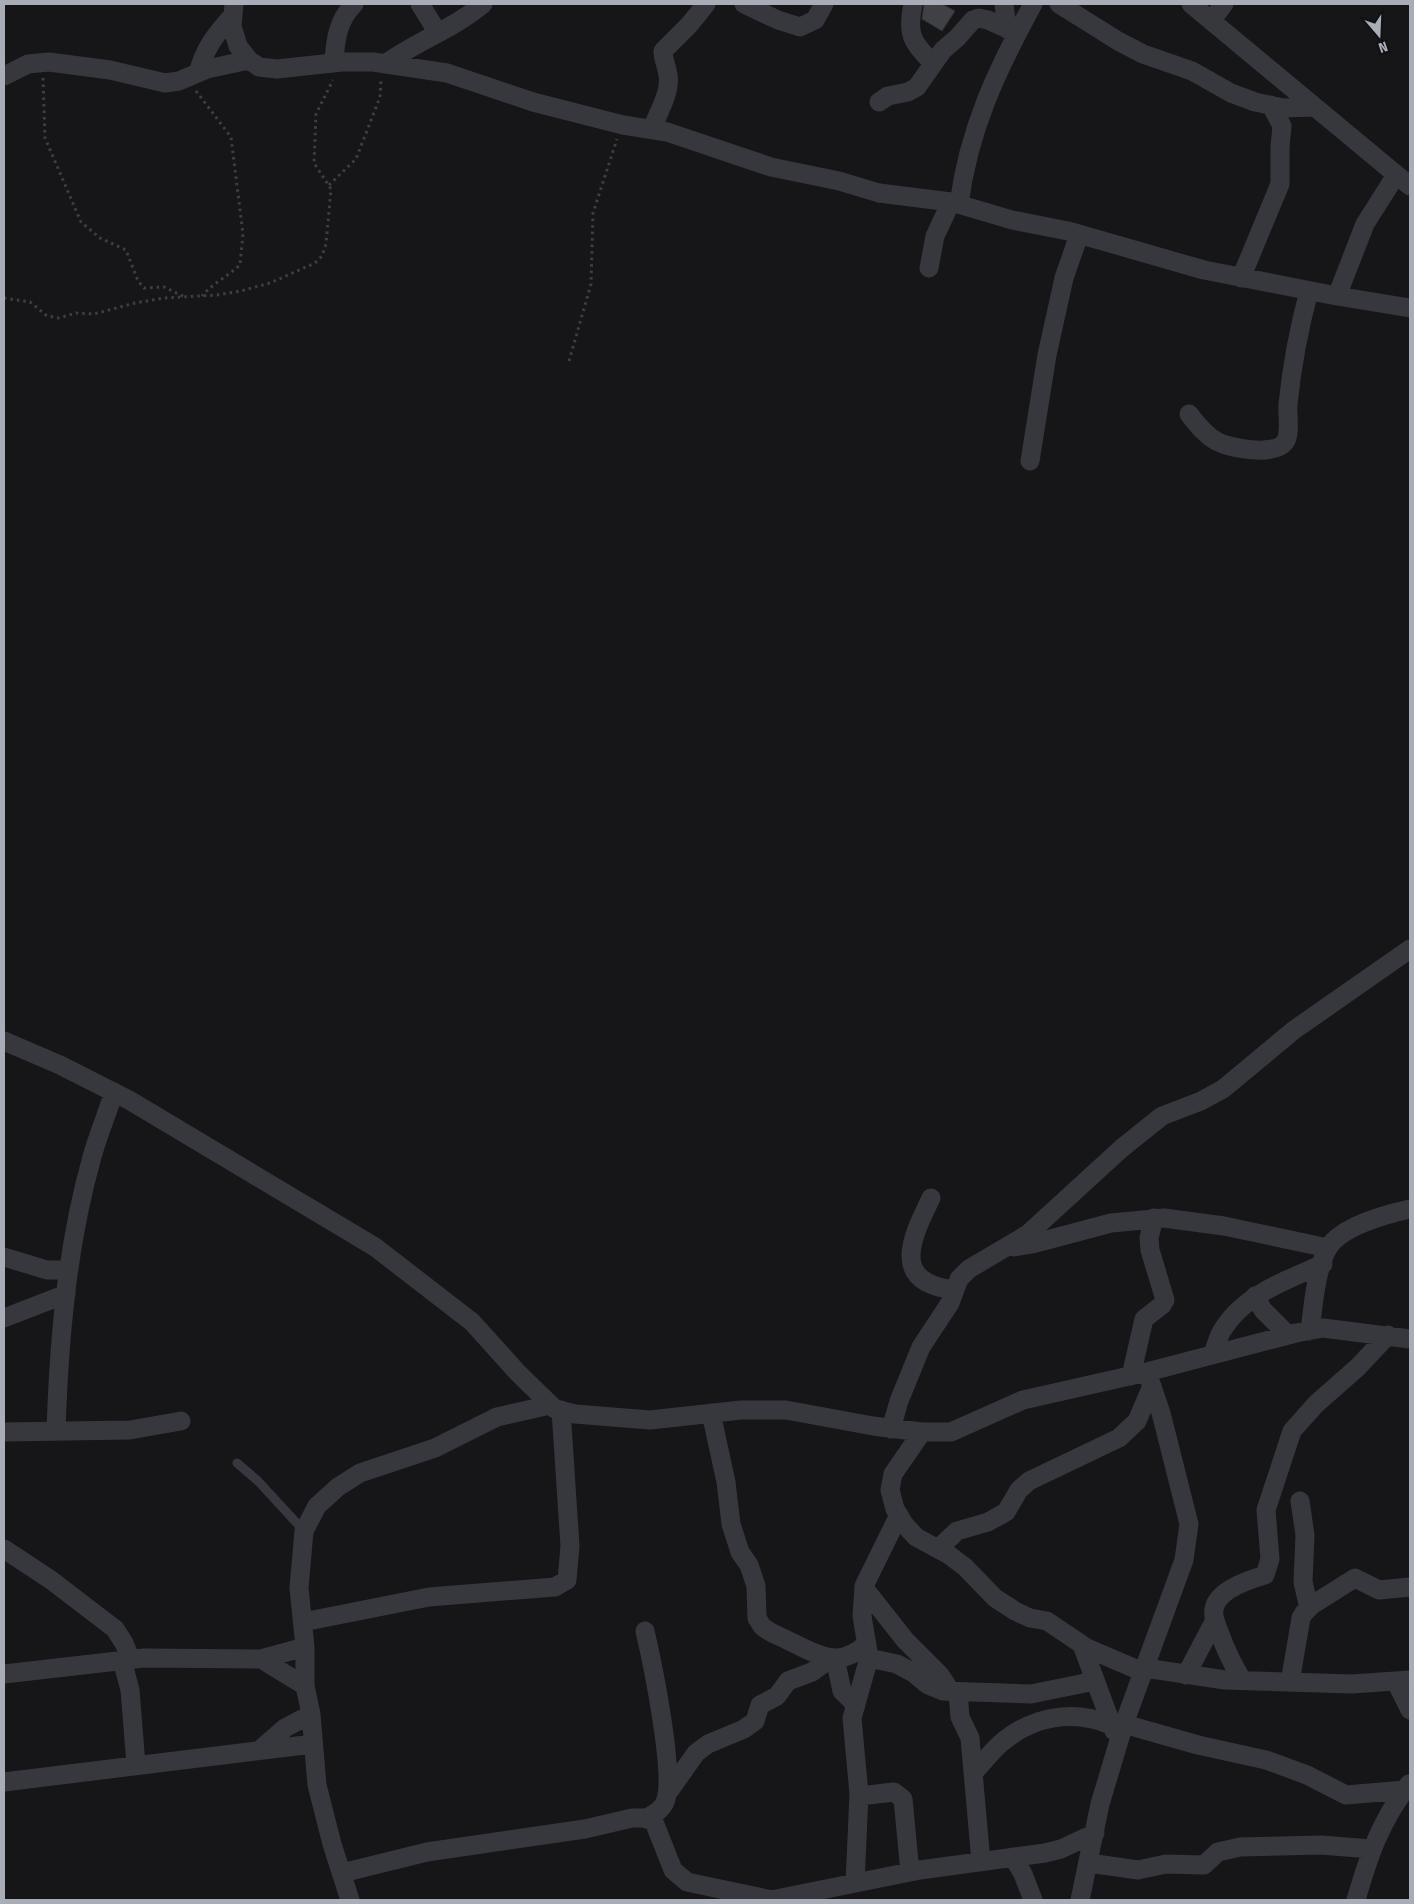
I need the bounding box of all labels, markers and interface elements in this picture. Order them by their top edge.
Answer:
north arrow [1354,10,1404,60]
text: N [1376,37,1390,56]

